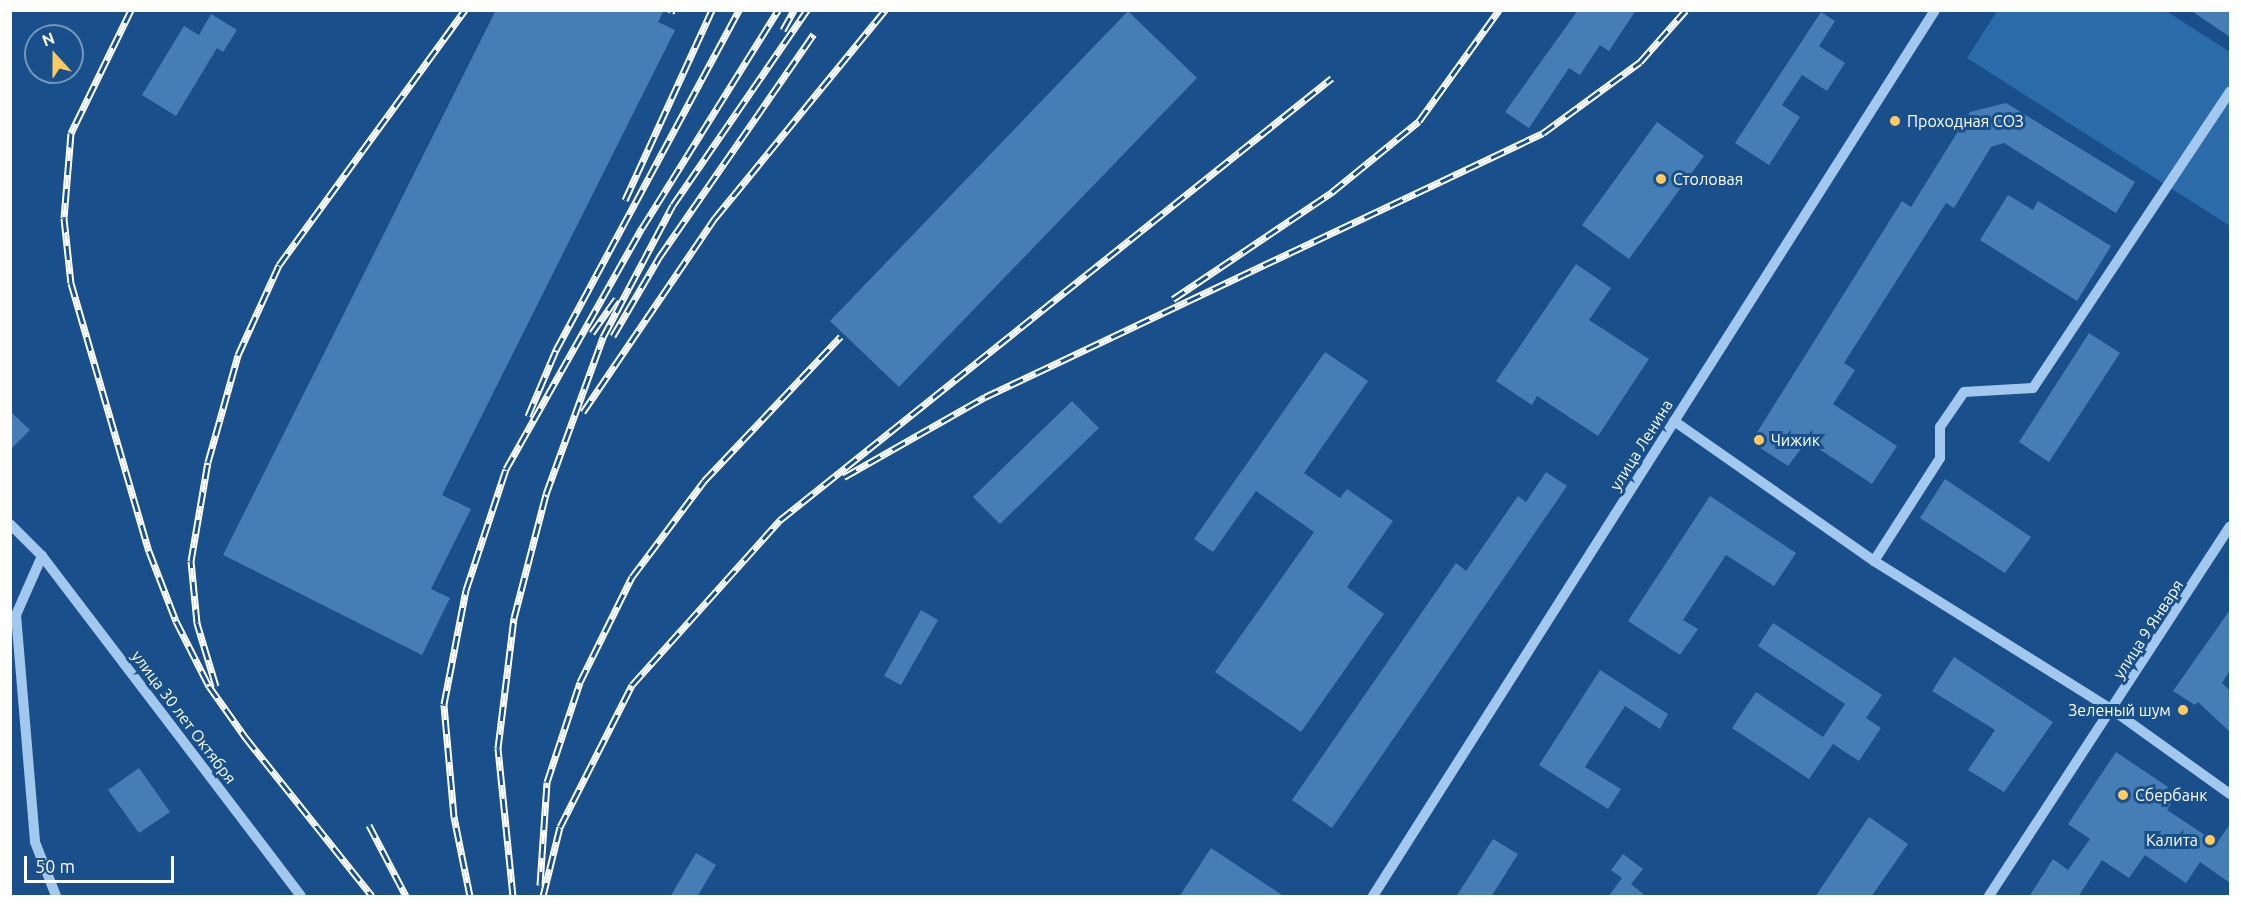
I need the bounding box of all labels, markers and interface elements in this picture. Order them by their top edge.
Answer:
north arrow [24,24,84,84]
text: N [39,29,57,50]
place label: Проходная СОЗ [1907,111,2024,131]
marker: Проходная СОЗ [1888,114,1902,128]
place label: Столовая [1673,169,1743,189]
marker: Столовая [1654,172,1668,186]
street label: улица Ленина [1605,396,1677,494]
place label: Чижик [1771,430,1820,450]
marker: Чижик [1752,433,1766,447]
street label: улица 9 Января [2109,576,2187,682]
street label: улица 30 лет Октября [128,647,240,787]
place label: Зеленый шум [2068,700,2171,720]
marker: Зеленый шум [2176,703,2190,717]
place label: Сбербанк [2135,785,2208,805]
marker: Сбербанк [2116,788,2130,802]
place label: Калита [2146,830,2198,850]
marker: Калита [2203,833,2217,847]
scale bar [27,844,177,882]
text: 50 m [35,856,75,876]

